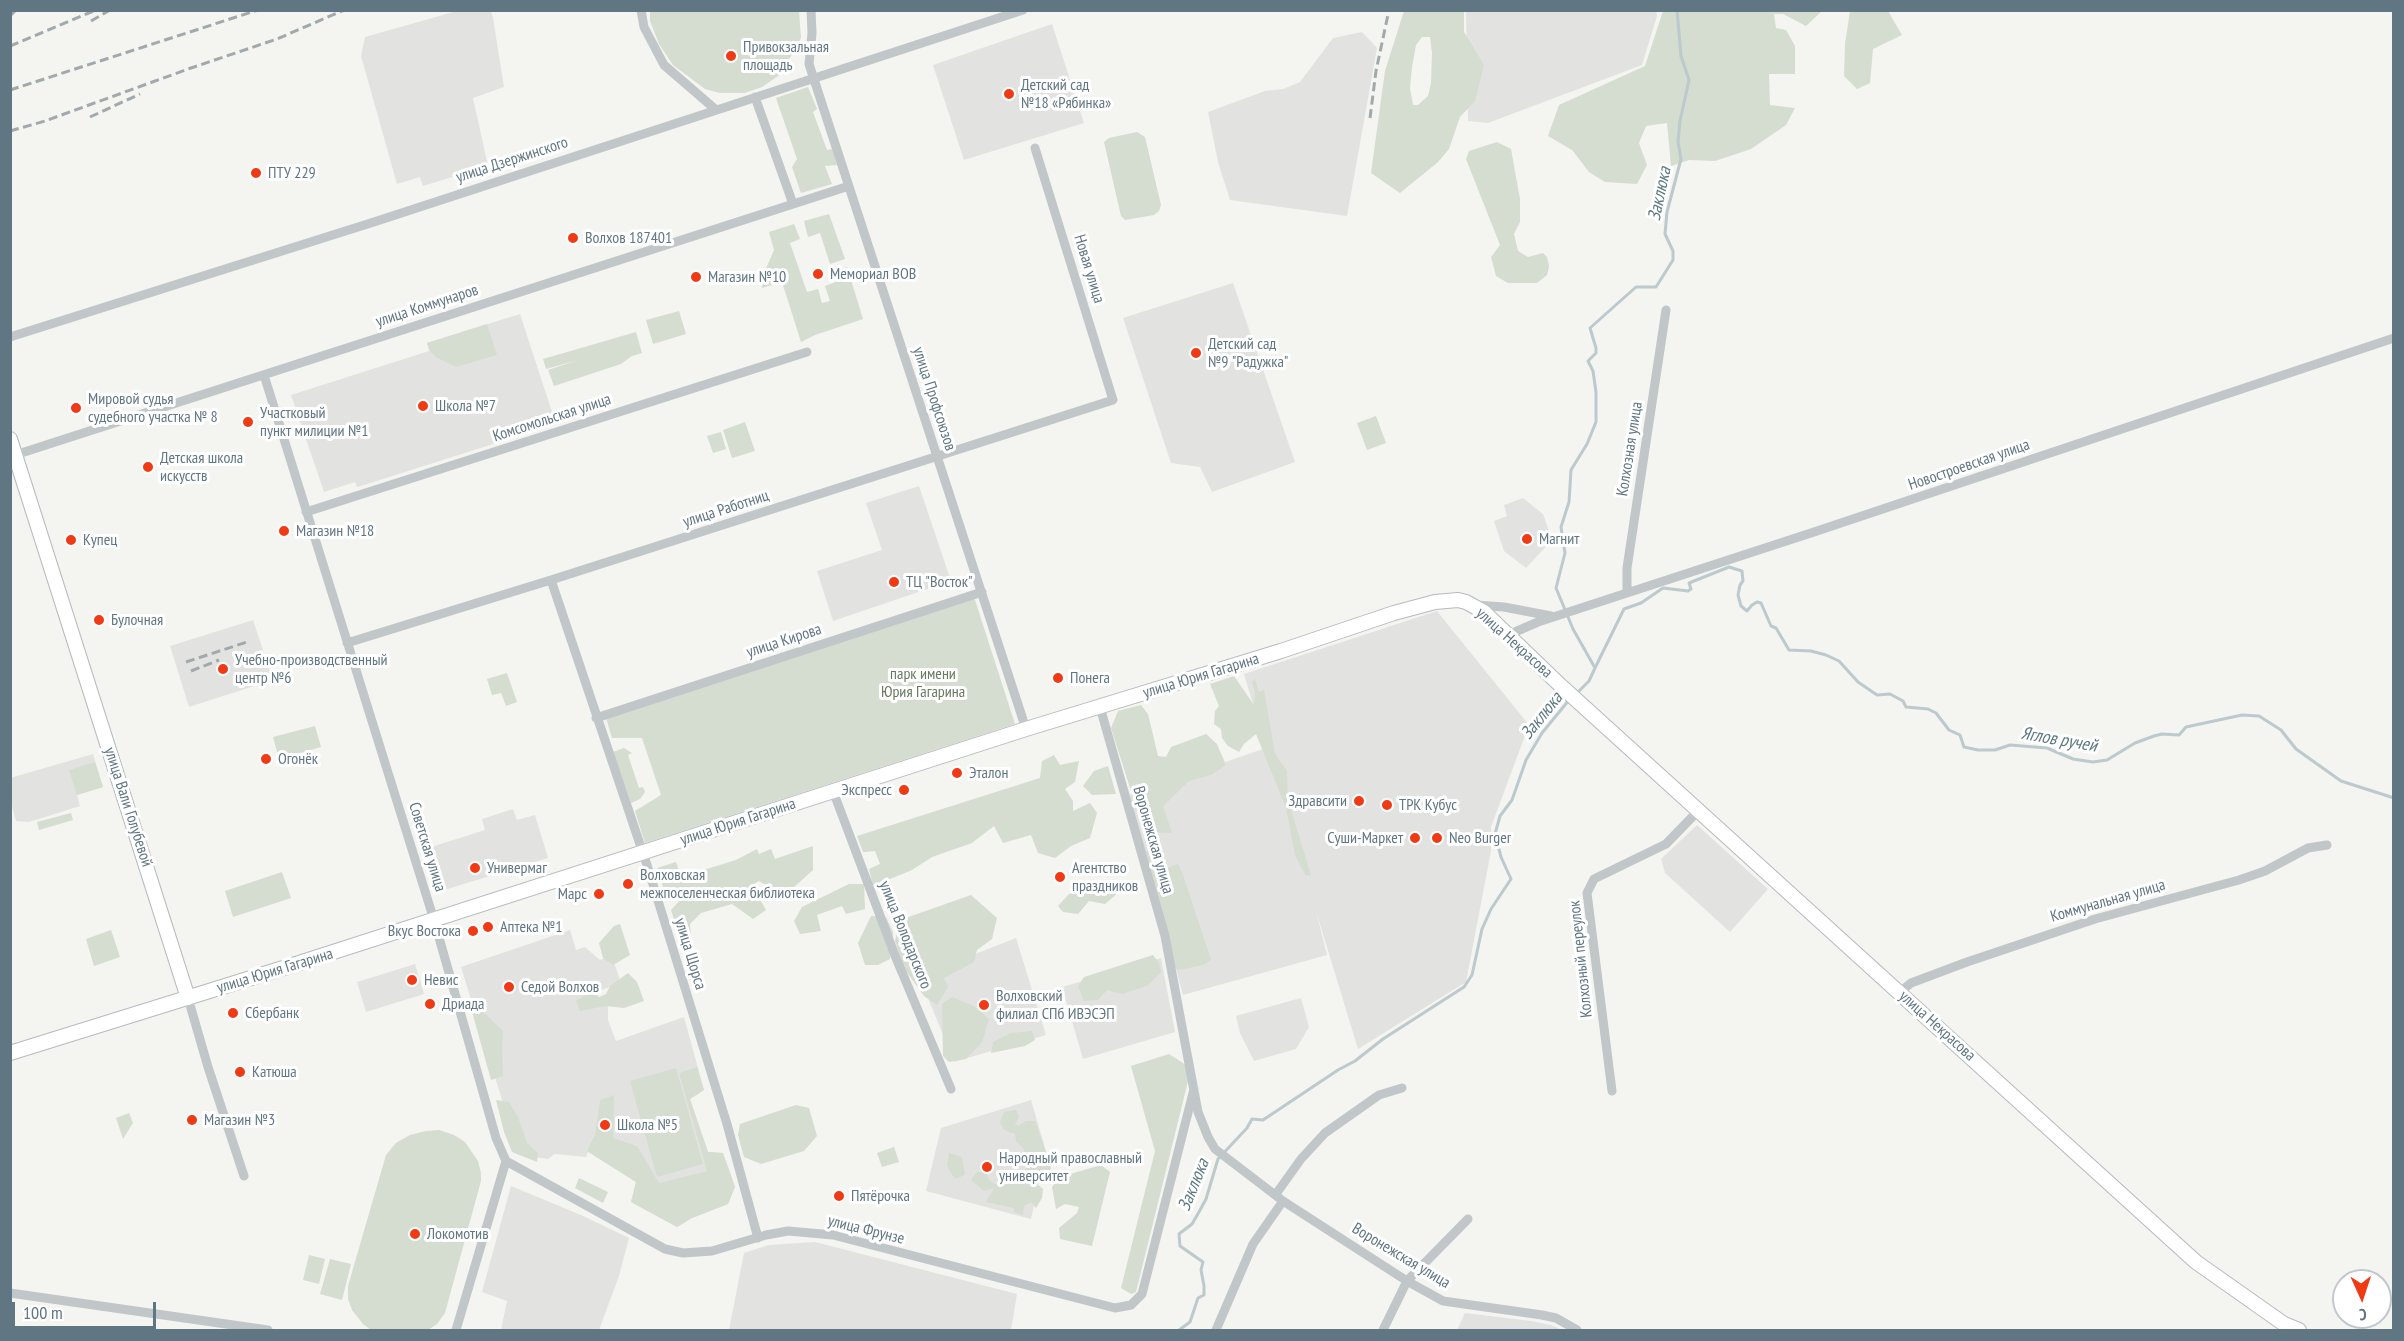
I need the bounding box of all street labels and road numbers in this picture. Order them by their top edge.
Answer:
street label: улица Дзержинского [454,133,570,187]
street label: Новая улица [1069,232,1109,306]
street label: улица Коммунаров [373,280,481,332]
street label: улица Профсоюзов [908,345,960,453]
street label: Комсомольская улица [491,390,613,446]
street label: Колхозная улица [1613,401,1647,497]
street label: Новостроевская улица [1906,435,2032,495]
street label: улица Работниц [681,486,771,532]
street label: улица Некрасова [1472,604,1556,682]
street label: улица Кирова [744,620,824,662]
street label: улица Юрия Гагарина [1141,649,1261,703]
street label: улица Вали Голубевой [100,745,156,869]
street label: Воронежская улица [1128,784,1178,896]
street label: улица Юрия Гагарина [678,794,798,850]
street label: Советская улица [404,800,450,894]
street label: Коммунальная улица [2048,875,2168,927]
street label: улица Володарского [875,878,935,992]
street label: Колхозный переулок [1565,900,1597,1018]
street label: улица Щорса [670,916,710,992]
street label: улица Юрия Гагарина [215,944,335,998]
street label: улица Некрасова [1895,987,1979,1065]
street label: улица Фрунзе [826,1211,906,1249]
street label: Воронежская улица [1349,1219,1453,1293]

